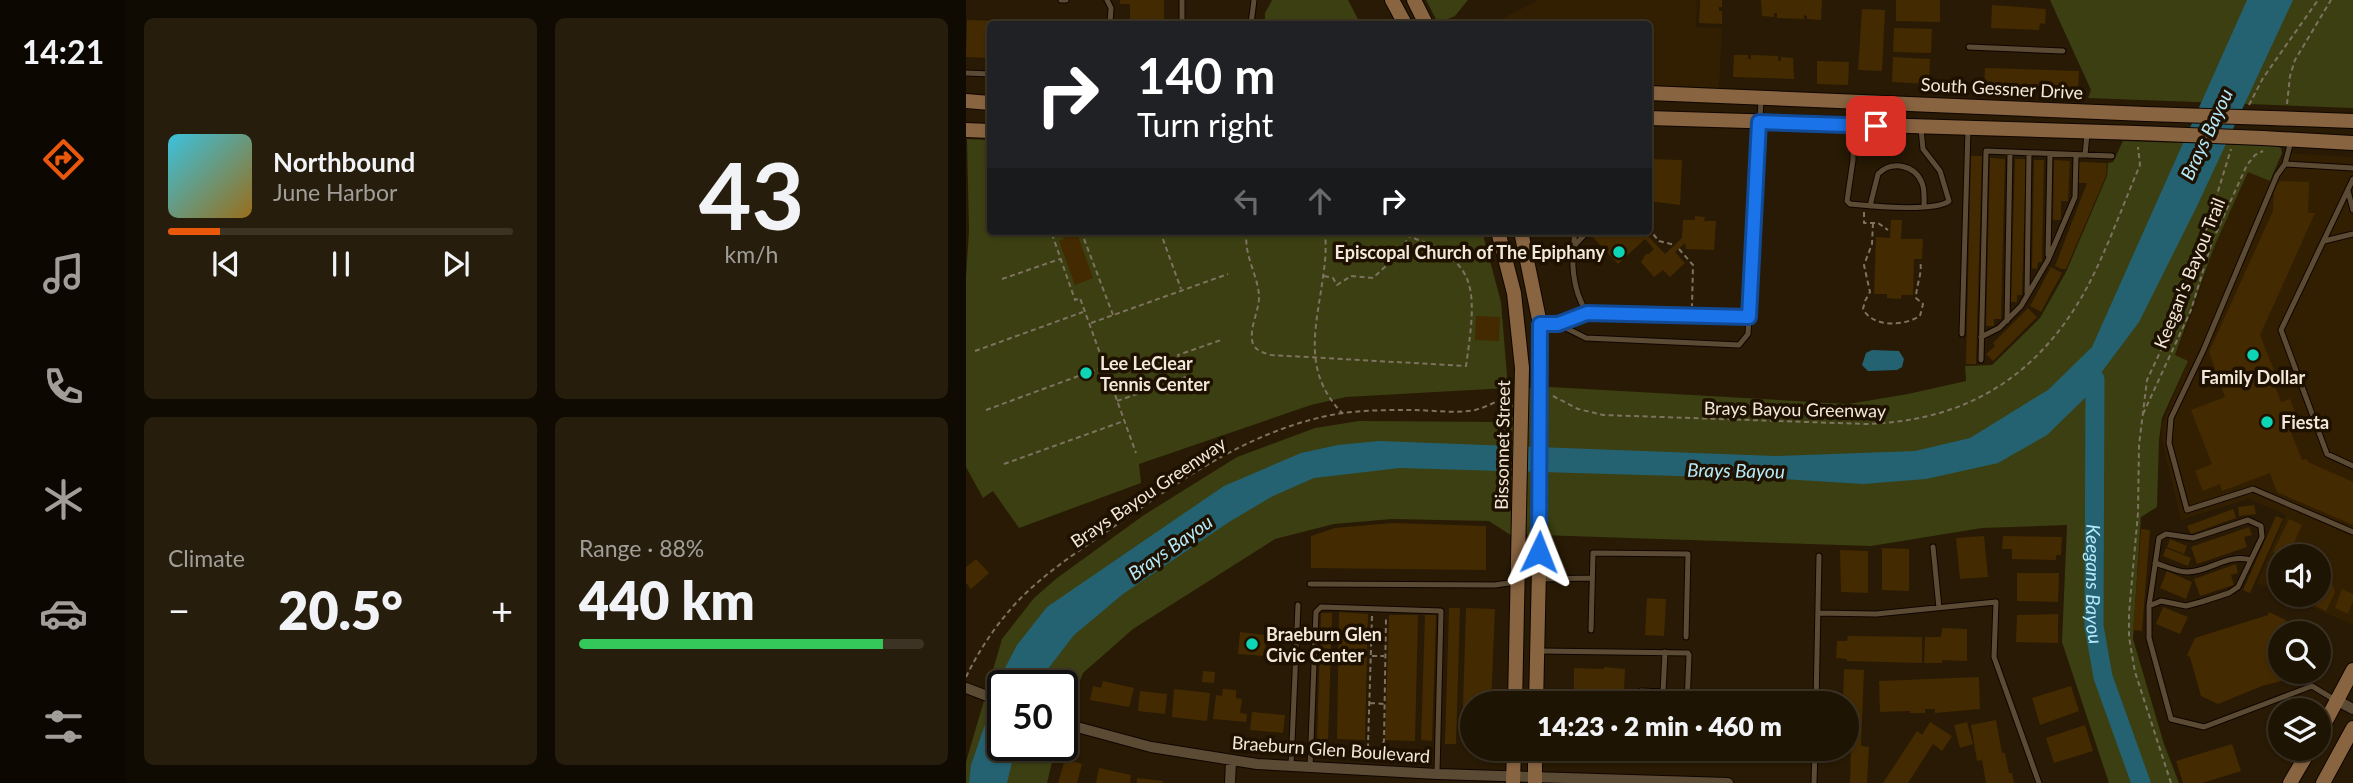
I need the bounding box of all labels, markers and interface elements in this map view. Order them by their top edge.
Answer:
text: 14:21 [22,32,104,71]
text: 140 m [1137,46,1275,104]
icon: right [1022,49,1113,140]
street label: South Gessner Drive [1920,73,2084,103]
water label: Brays Bayou [2175,85,2237,183]
pin [1846,96,1906,156]
text: Turn right [1137,105,1273,144]
icon: arrive [1857,107,1895,145]
icon: directions [39,135,88,184]
text: 43 [699,140,804,249]
text: Northbound [273,146,415,178]
text: June Harbor [273,178,397,206]
icon: left [1228,182,1266,220]
icon: ahead [1301,182,1339,220]
icon: right [1374,182,1412,220]
street label: Keegan's Bayou Trail [2149,194,2229,352]
text: km/h [725,240,778,268]
place label: Episcopal Church of The Epiphany [1335,241,1605,263]
marker: Episcopal Church of The Epiphany [1611,244,1627,260]
icon: previous [207,245,245,283]
icon: pause [322,245,360,283]
icon: next [437,245,475,283]
icon: music [39,249,88,298]
marker: Family Dollar [2245,347,2261,363]
place label: Lee LeClear Tennis Center [1100,352,1210,395]
icon: phone [39,362,88,411]
marker: Lee LeClear Tennis Center [1078,365,1094,381]
place label: Family Dollar [2201,366,2305,388]
street label: Bissonnet Street [1490,380,1514,510]
street label: Brays Bayou Greenway [1704,396,1887,422]
place label: Fiesta [2281,411,2329,433]
marker: Fiesta [2259,414,2275,430]
street label: Brays Bayou Greenway [1066,432,1230,552]
water label: Brays Bayou [1687,458,1785,482]
icon: climate [39,475,88,524]
water label: Brays Bayou [1123,510,1217,584]
position arrow [1502,515,1576,589]
water label: Keegans Bayou [2082,524,2108,646]
text: Range · 88% [579,534,704,562]
text: Climate [168,544,245,572]
map controls [2268,544,2331,761]
button: sound [2268,544,2331,607]
text: 440 km [579,569,755,631]
text: 20.5° [278,579,403,641]
text: − [168,587,190,633]
text: + [491,587,513,633]
icon: car [39,589,88,638]
button: search [2268,621,2331,684]
place label: Braeburn Glen Civic Center [1266,623,1382,666]
marker: Braeburn Glen Civic Center [1244,636,1260,652]
speed limit sign: 50 [987,670,1078,761]
button: layers [2268,698,2331,761]
icon: filters [39,702,88,751]
text: 14:23 · 2 min · 460 m [1537,710,1782,742]
street label: Braeburn Glen Boulevard [1231,731,1431,767]

